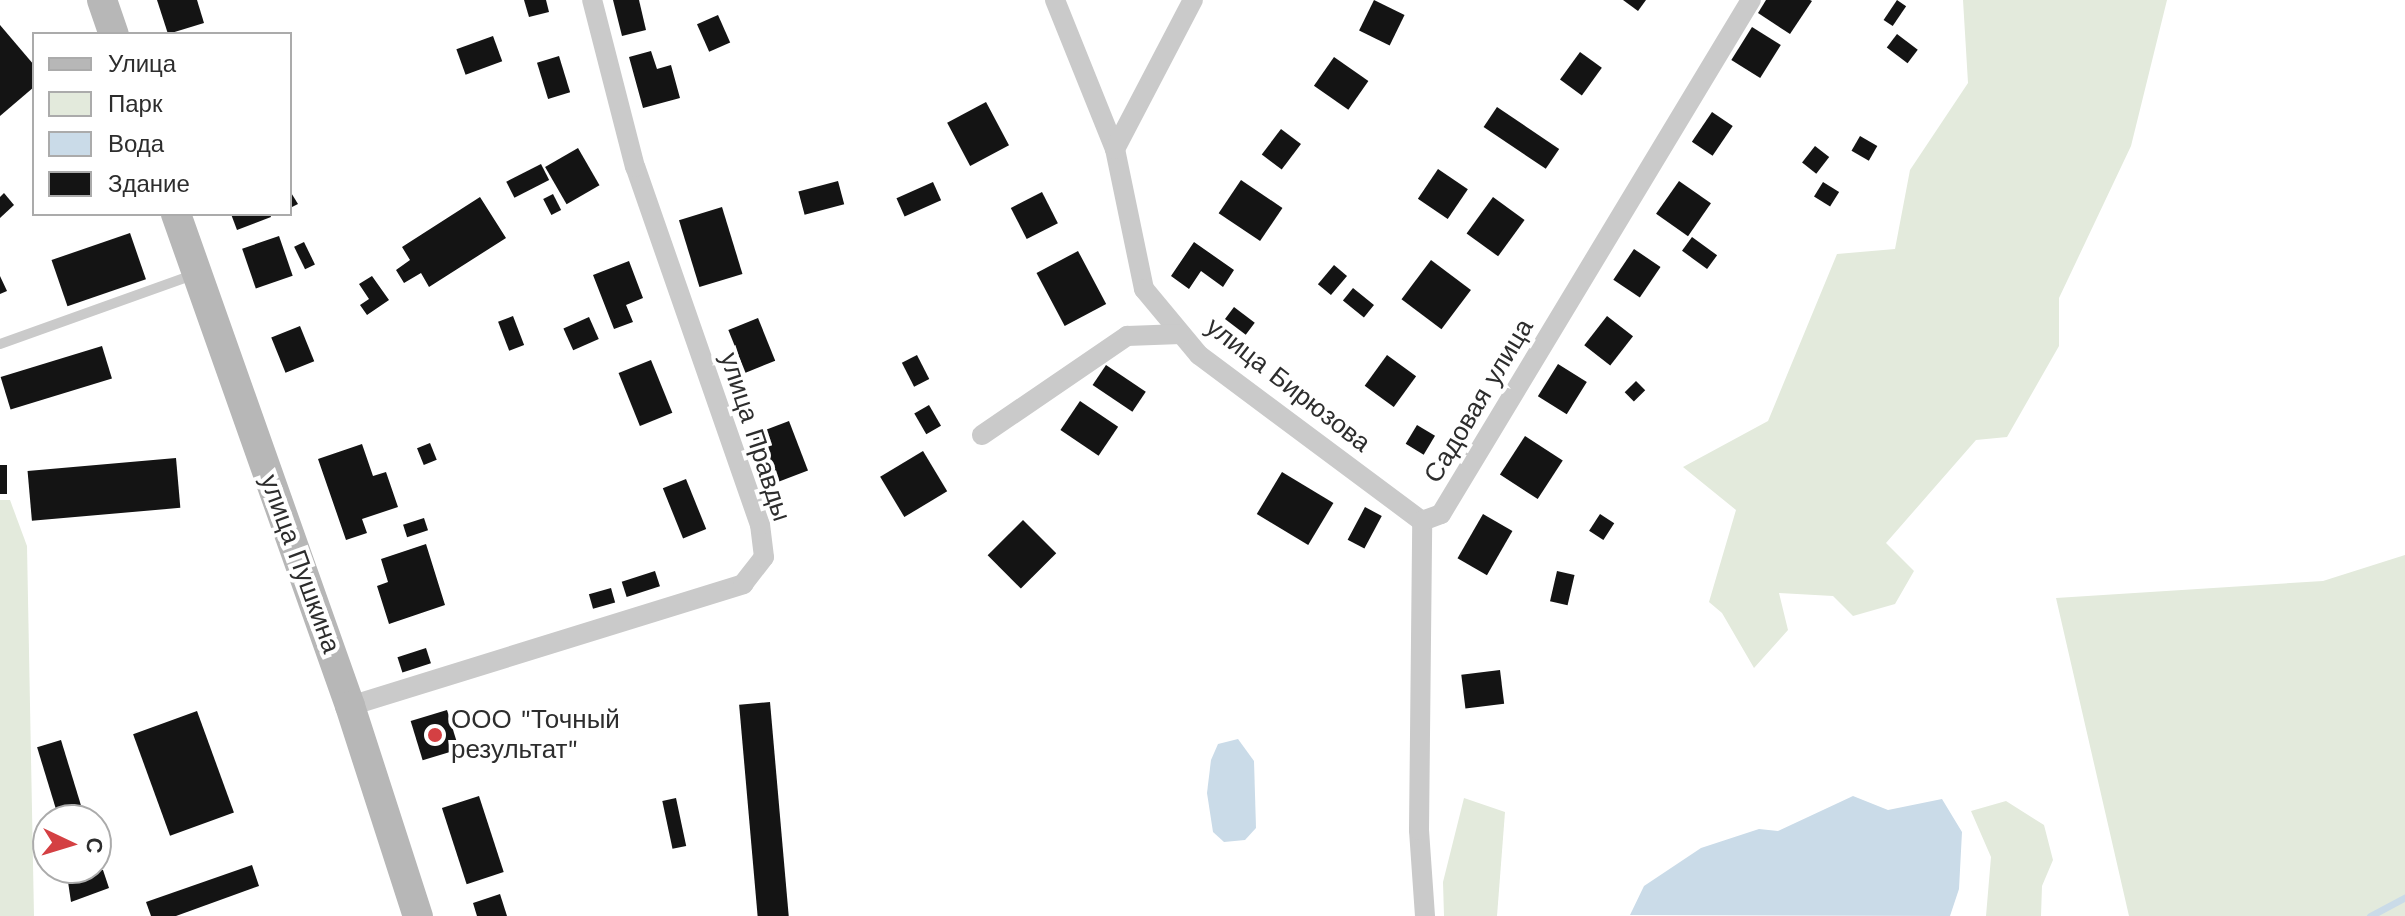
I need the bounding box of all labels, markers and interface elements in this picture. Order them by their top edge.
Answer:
legend [32,32,292,216]
text: Улица [108,50,176,78]
text: Парк [108,90,162,118]
text: Вода [108,130,164,158]
text: Здание [108,170,190,198]
street label: улица Бирюзова [1200,311,1376,459]
street label: Садовая улица [1418,313,1540,489]
street label: улица Правды [713,349,797,525]
street label: улица Пушкина [253,471,347,657]
place label: ООО "Точный результат" [451,704,620,766]
marker: ООО "Точный результат" [426,726,444,744]
north arrow [32,804,112,884]
text: С [81,837,107,854]

